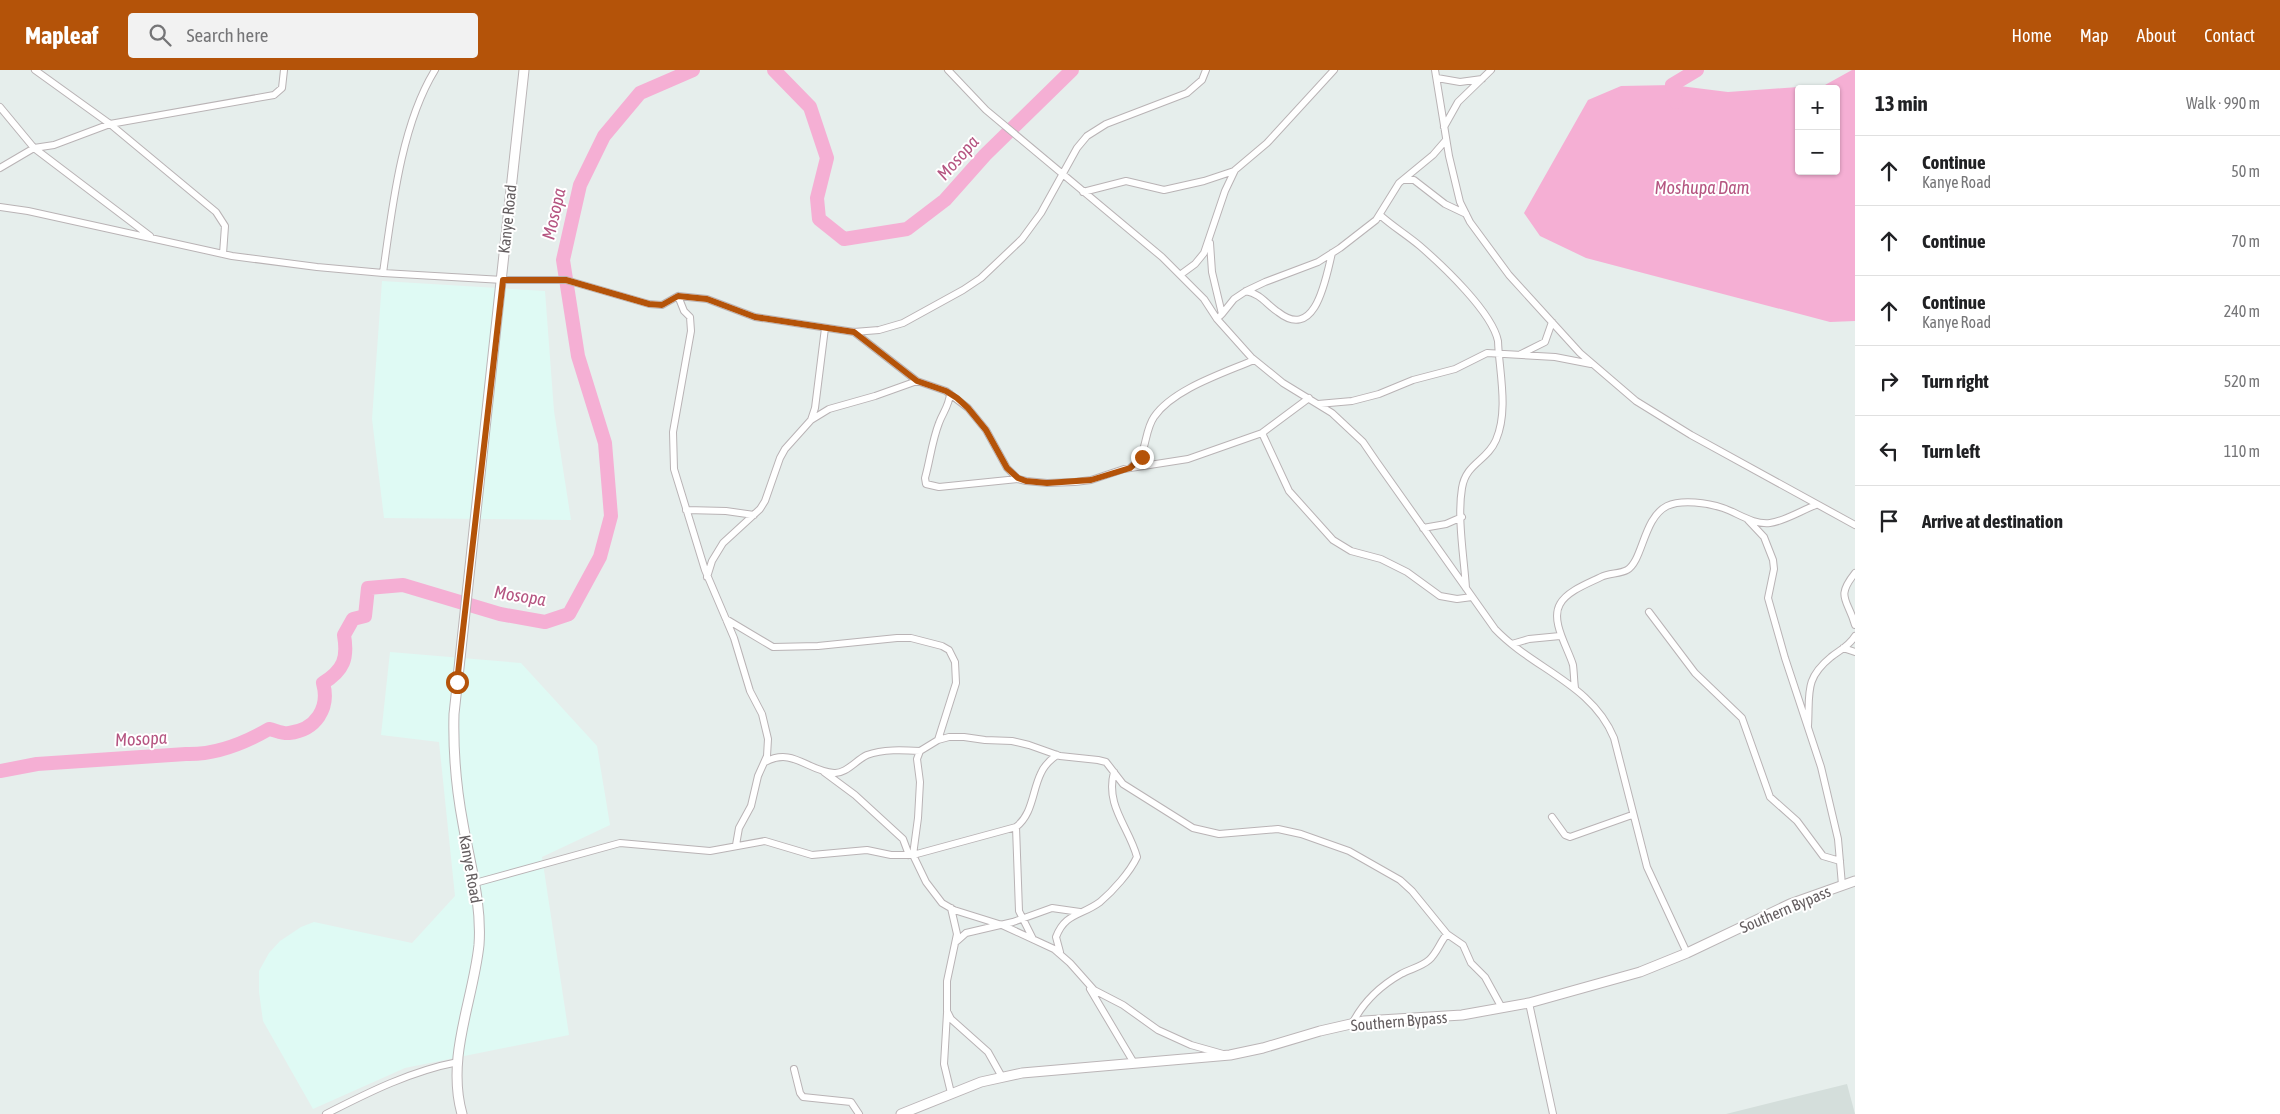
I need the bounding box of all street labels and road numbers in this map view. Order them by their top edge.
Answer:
street label: Kanye Road [494,184,521,254]
street label: Kanye Road [455,833,486,905]
street label: Southern Bypass [1737,882,1834,937]
street label: Southern Bypass [1350,1008,1448,1035]

